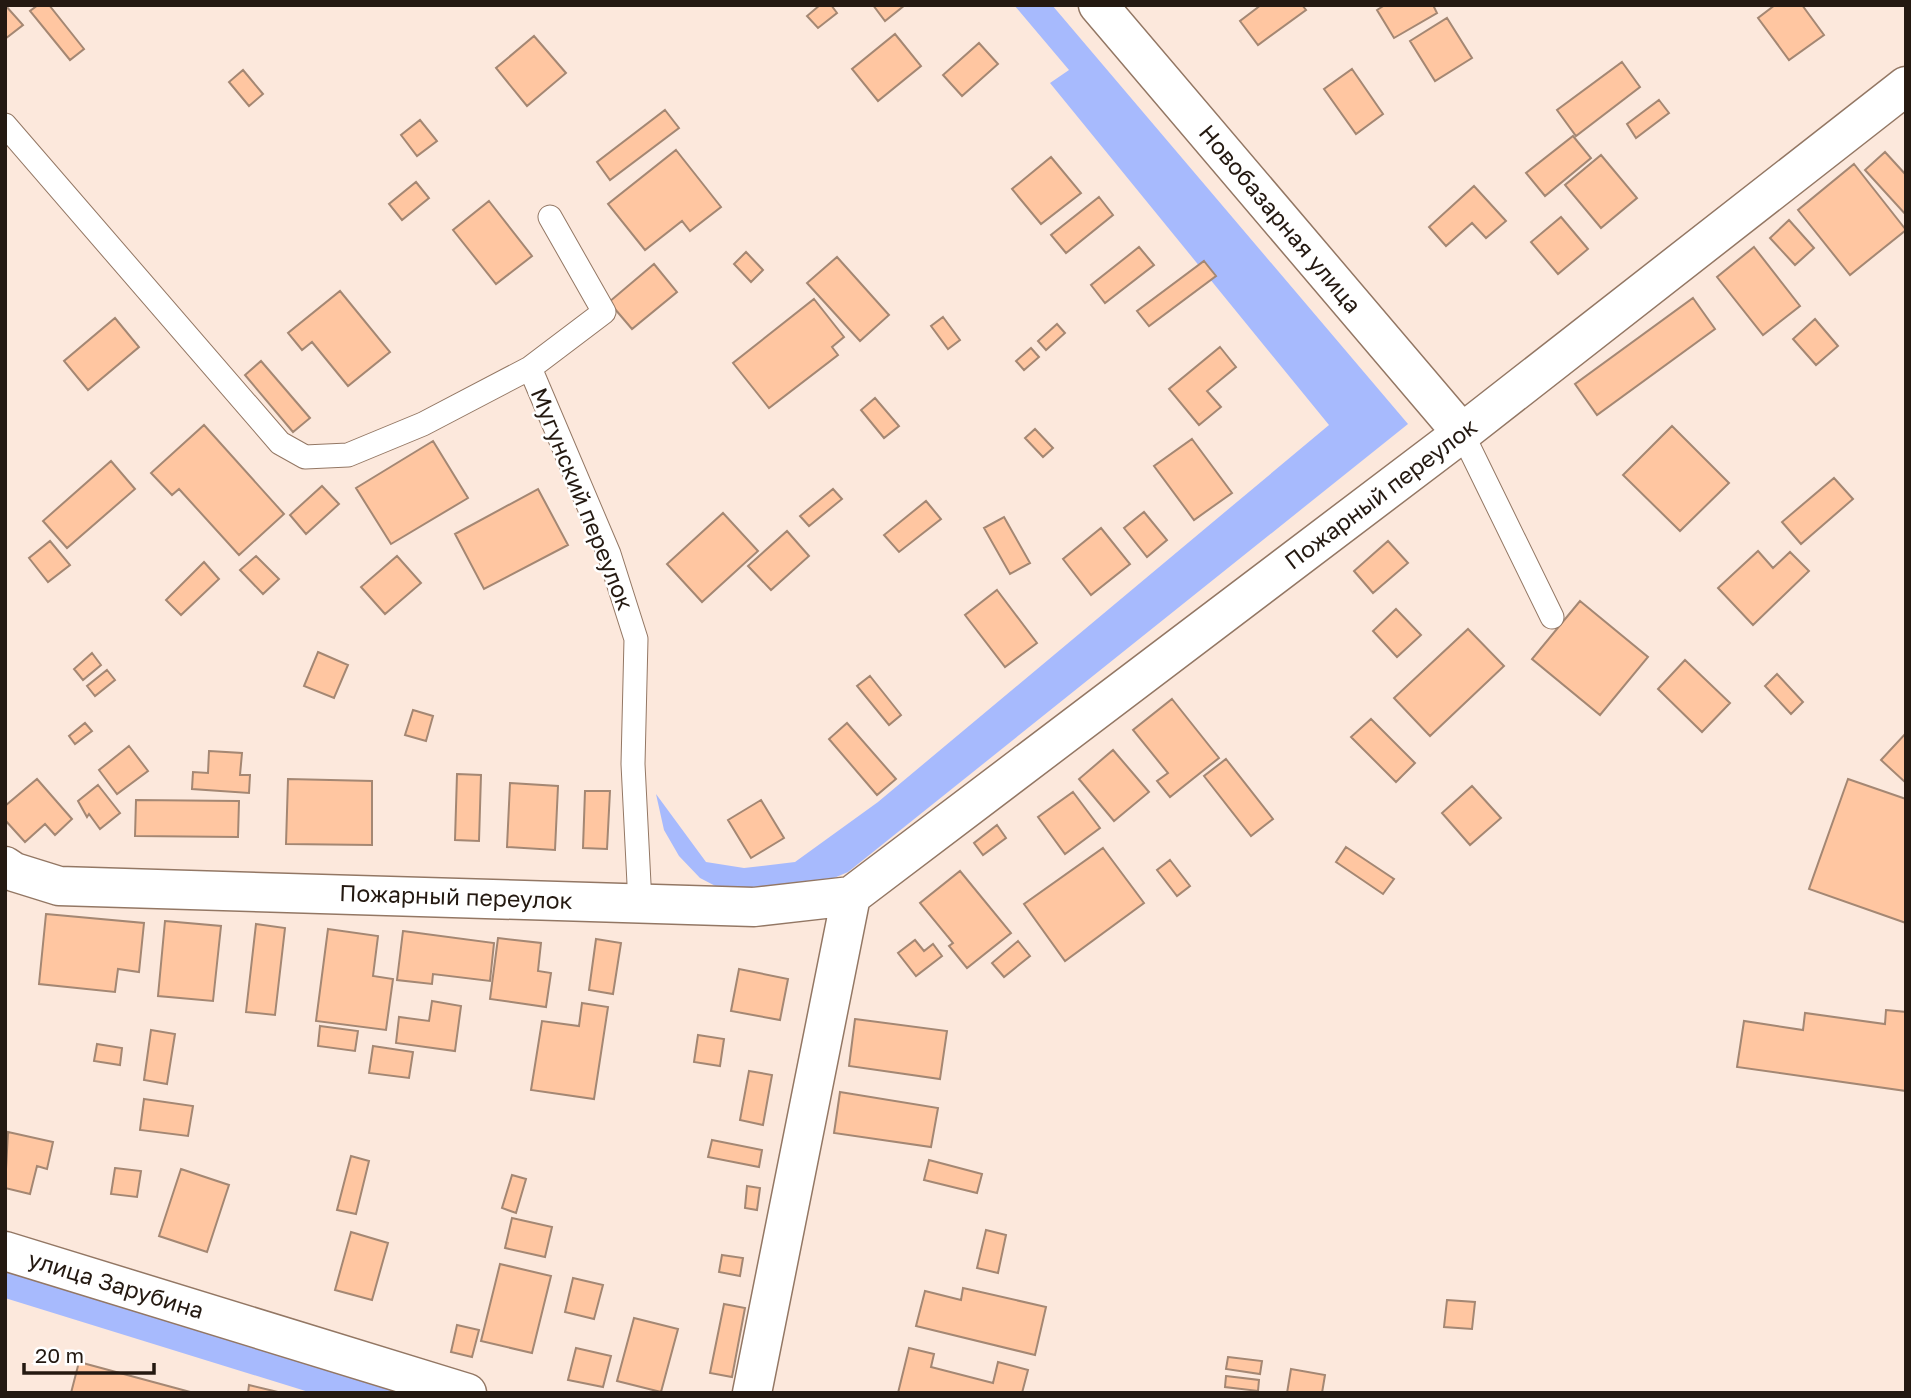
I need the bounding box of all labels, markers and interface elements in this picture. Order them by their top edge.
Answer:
street label: Новобазарная улица [1194,118,1368,318]
street label: Мугунский переулок [526,383,640,614]
street label: Пожарный переулок [1279,412,1482,575]
street label: Пожарный переулок [339,878,573,914]
street label: улица Зарубина [25,1244,207,1324]
scale bar [24,1332,154,1376]
text: 20 m [35,1342,84,1368]

